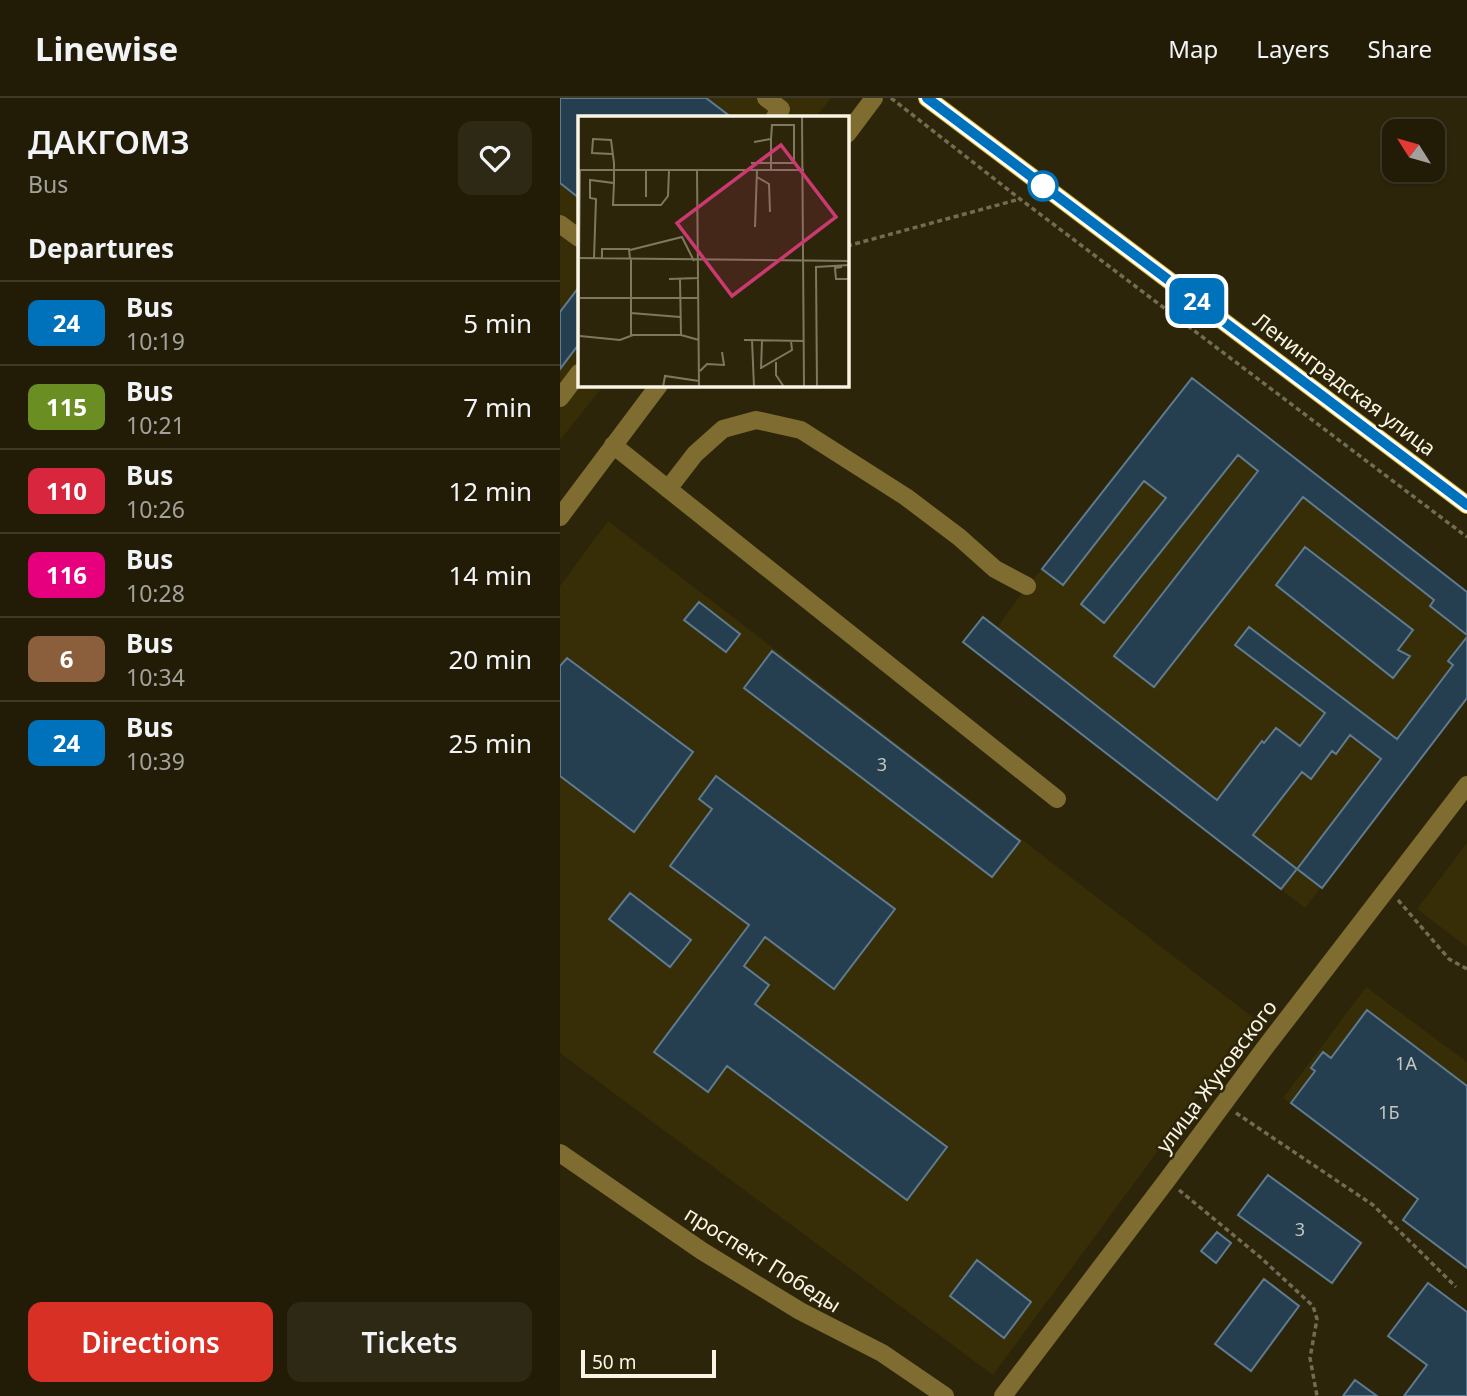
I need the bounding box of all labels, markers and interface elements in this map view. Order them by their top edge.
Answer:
text: Linewise [35,26,178,71]
text: Map [1168,32,1218,65]
text: Layers [1256,32,1330,65]
text: Share [1368,32,1432,65]
inset map [578,116,849,387]
text: ДАКГОМЗ [28,119,190,164]
north arrow [1382,119,1446,182]
map controls [1382,119,1445,182]
button: heart [458,121,532,195]
text: Bus [28,168,68,200]
unlabelled marker [1028,171,1058,201]
text: Departures [28,230,174,266]
line badge: 24 [1166,278,1228,324]
text: 24 [1183,284,1211,317]
text: Bus [126,289,173,325]
text: 5 min [463,305,532,341]
text: 24 [53,306,80,339]
street label: Ленинградская улица [1248,306,1442,462]
text: 10:19 [126,325,185,357]
text: Bus [126,373,173,409]
text: 7 min [463,389,532,425]
text: 115 [46,390,87,423]
text: 10:21 [126,409,185,441]
text: Bus [126,457,173,493]
text: 12 min [448,473,532,509]
text: 110 [46,474,87,507]
text: 10:26 [126,493,185,525]
text: Bus [126,541,173,577]
text: 14 min [448,557,532,593]
text: 116 [46,558,87,591]
text: 10:28 [126,577,185,609]
text: Bus [126,625,173,661]
text: 20 min [448,641,532,677]
text: 6 [60,642,73,675]
text: 10:34 [126,661,185,693]
text: Bus [126,709,173,745]
text: 25 min [448,725,532,761]
text: 24 [53,726,80,759]
text: 10:39 [126,745,185,777]
house number: 3 [877,752,887,776]
street label: улица Жуковского [1149,994,1283,1158]
house number: 1А [1395,1051,1417,1075]
house number: 1Б [1378,1100,1400,1124]
street label: проспект Победы [679,1200,847,1318]
house number: 3 [1295,1217,1305,1241]
button: Directions [28,1302,273,1382]
button: Tickets [287,1302,532,1382]
scale bar [581,1347,716,1379]
text: 50 m [592,1349,636,1375]

